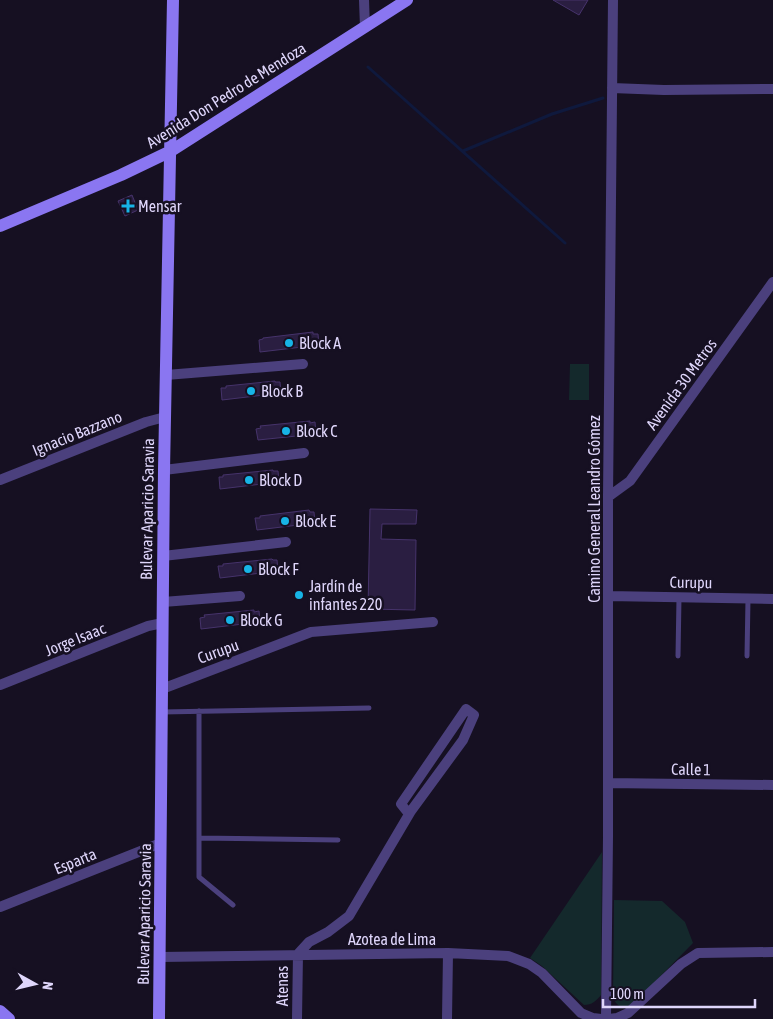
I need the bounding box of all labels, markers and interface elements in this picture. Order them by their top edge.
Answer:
street label: Avenida Don Pedro de Mendoza [143,38,309,152]
place label: Mensar [138,197,182,215]
marker: Mensar [122,200,134,212]
place label: Block A [299,334,341,352]
street label: Avenida 30 Metros [642,335,720,433]
marker: Block A [283,337,295,349]
place label: Block B [261,382,303,400]
marker: Block B [245,385,257,397]
street label: Ignacio Bazzano [30,407,125,460]
street label: Camino General Leandro Gómez [585,415,603,603]
place label: Block C [296,422,338,440]
marker: Block C [280,425,292,437]
street label: Bulevar Aparicio Saravia [137,438,158,580]
place label: Block D [259,471,302,489]
marker: Block D [243,474,255,486]
place label: Block E [295,512,336,530]
marker: Block E [279,515,291,527]
place label: Block F [258,560,299,578]
marker: Block F [242,563,254,575]
street label: Curupu [669,573,713,592]
place label: Jardín de infantes 220 [309,577,382,613]
marker: Jardín de infantes 220 [293,589,305,601]
place label: Block G [240,611,283,629]
marker: Block G [224,614,236,626]
street label: Jorge Isaac [42,619,108,660]
street label: Curupu [195,635,241,668]
street label: Calle 1 [671,760,711,778]
street label: Bulevar Aparicio Saravia [134,843,155,985]
street label: Esparta [51,844,99,879]
street label: Azotea de Lima [348,930,436,948]
north arrow [10,959,60,1009]
street label: Atenas [273,965,291,1006]
scale bar [603,976,756,1008]
text: N [39,981,56,991]
text: 100 m [610,985,644,1002]

